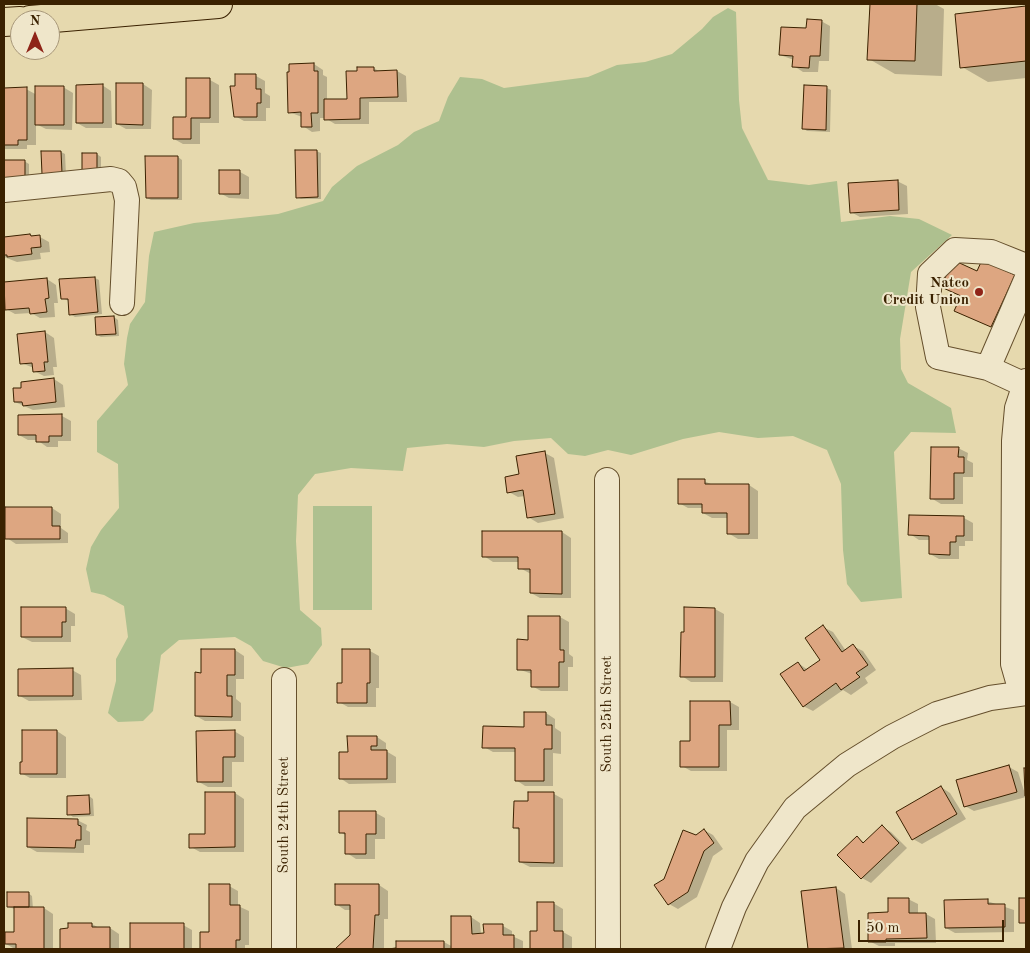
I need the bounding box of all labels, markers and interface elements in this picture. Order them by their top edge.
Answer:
north arrow [10,10,60,60]
text: N [30,14,40,28]
place label: Natco Credit Union [883,274,969,309]
marker: Natco Credit Union [973,286,985,298]
street label: South 25th Street [598,655,616,773]
street label: South 24th Street [275,756,293,874]
scale bar [860,910,1006,942]
text: 50 m [866,921,900,936]

